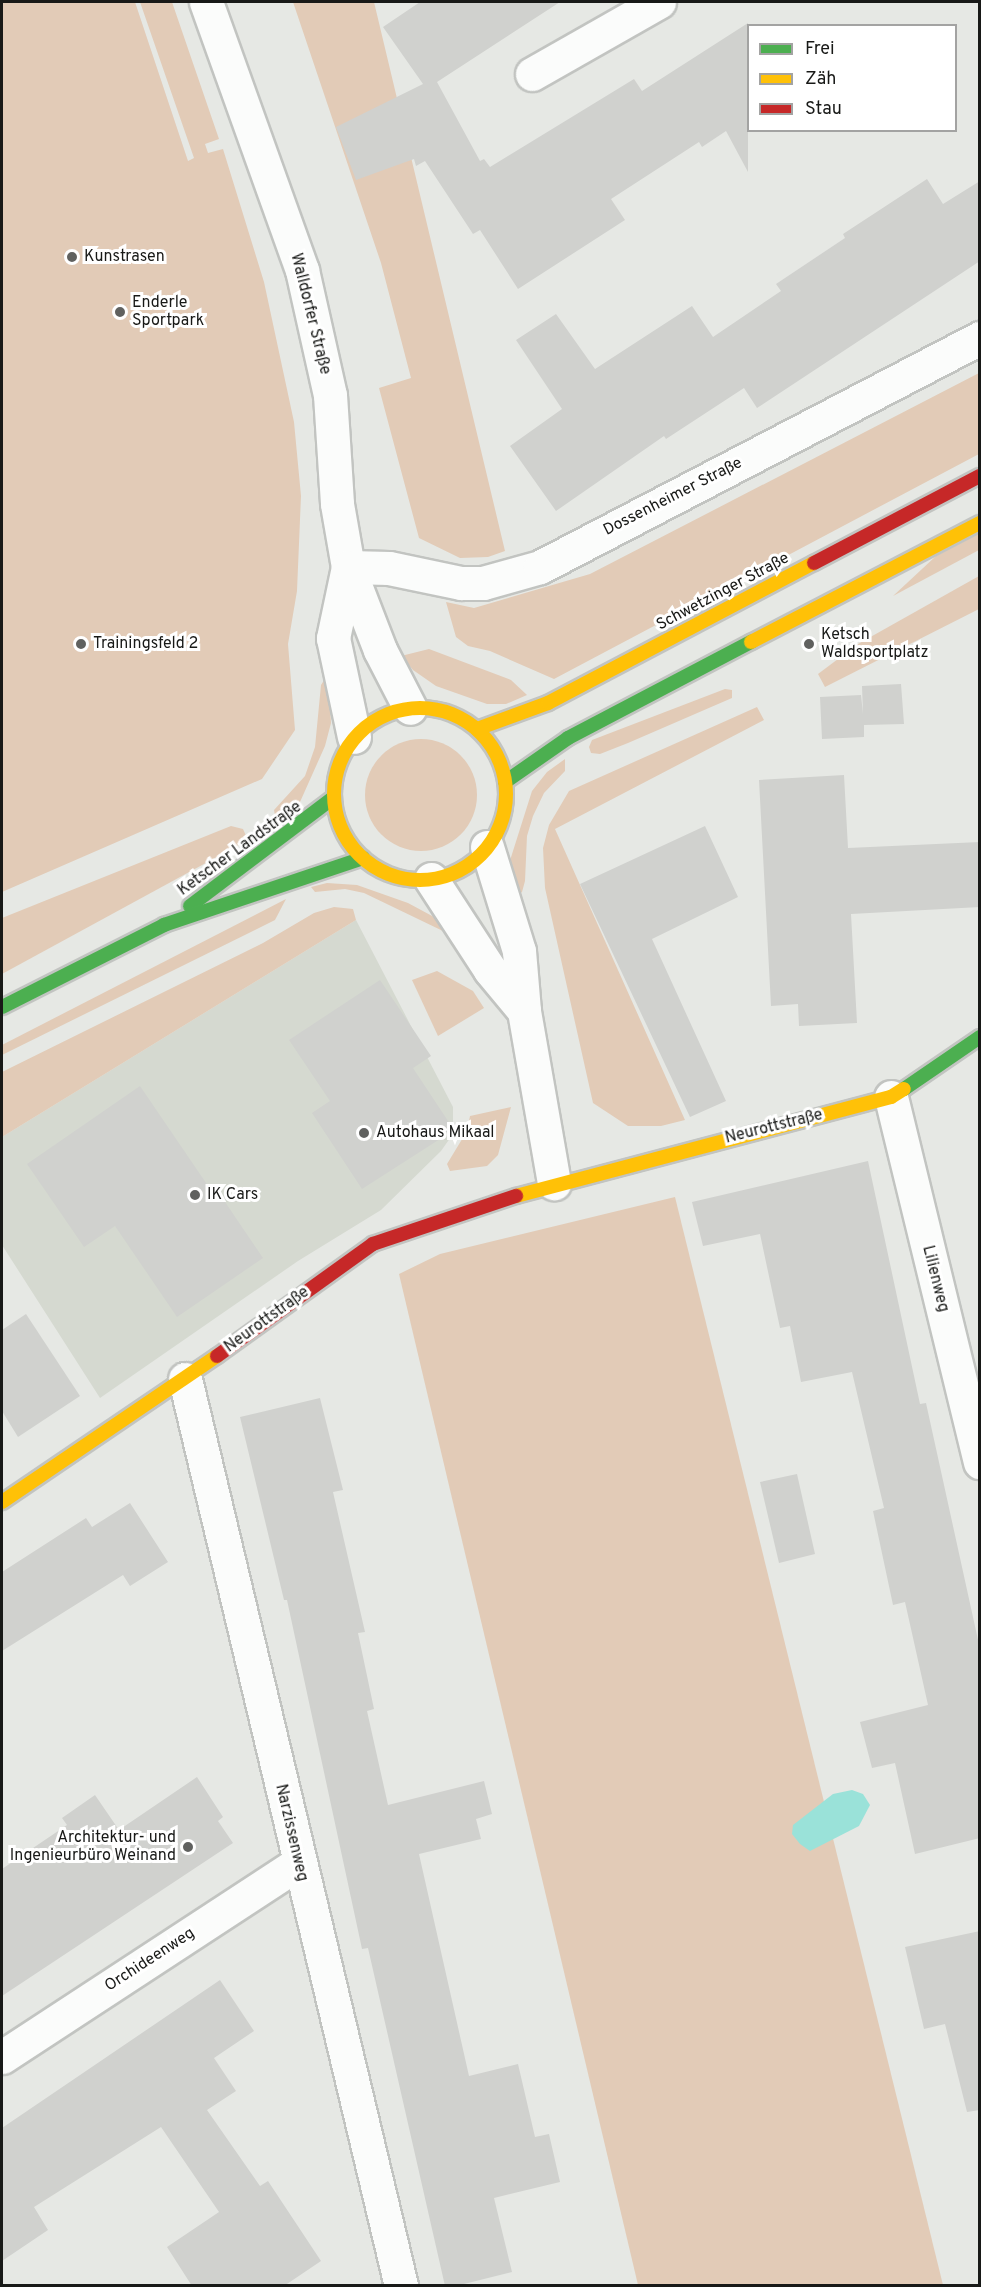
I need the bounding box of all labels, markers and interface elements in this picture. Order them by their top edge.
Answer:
legend [747,24,957,132]
text: Frei [805,38,835,61]
text: Zäh [805,68,836,91]
text: Stau [805,98,842,121]
place label: Kunstrasen [84,247,165,267]
marker: Kunstrasen [65,250,79,264]
street label: Walldorfer Straße [286,251,334,377]
place label: Enderle Sportpark [132,293,204,331]
marker: Enderle Sportpark [113,305,127,319]
street label: Dossenheimer Straße [600,454,746,540]
street label: Schwetzinger Straße [653,549,793,635]
place label: Ketsch Waldsportplatz [821,625,929,663]
place label: Trainingsfeld 2 [93,634,198,654]
marker: Trainingsfeld 2 [74,637,88,651]
marker: Ketsch Waldsportplatz [802,637,816,651]
street label: Ketscher Landstraße [174,798,306,900]
street label: Neurottstraße [723,1106,825,1148]
place label: Autohaus Mikaal [376,1123,495,1143]
marker: Autohaus Mikaal [357,1126,371,1140]
place label: IK Cars [207,1185,258,1205]
marker: IK Cars [188,1188,202,1202]
street label: Lilienweg [917,1244,953,1314]
street label: Neurottstraße [221,1283,313,1357]
street label: Narzissenweg [270,1782,312,1884]
place label: Architektur- und Ingenieurbüro Weinand [9,1828,176,1866]
marker: Architektur- und Ingenieurbüro Weinand [181,1840,195,1854]
street label: Orchideenweg [101,1924,199,1996]

